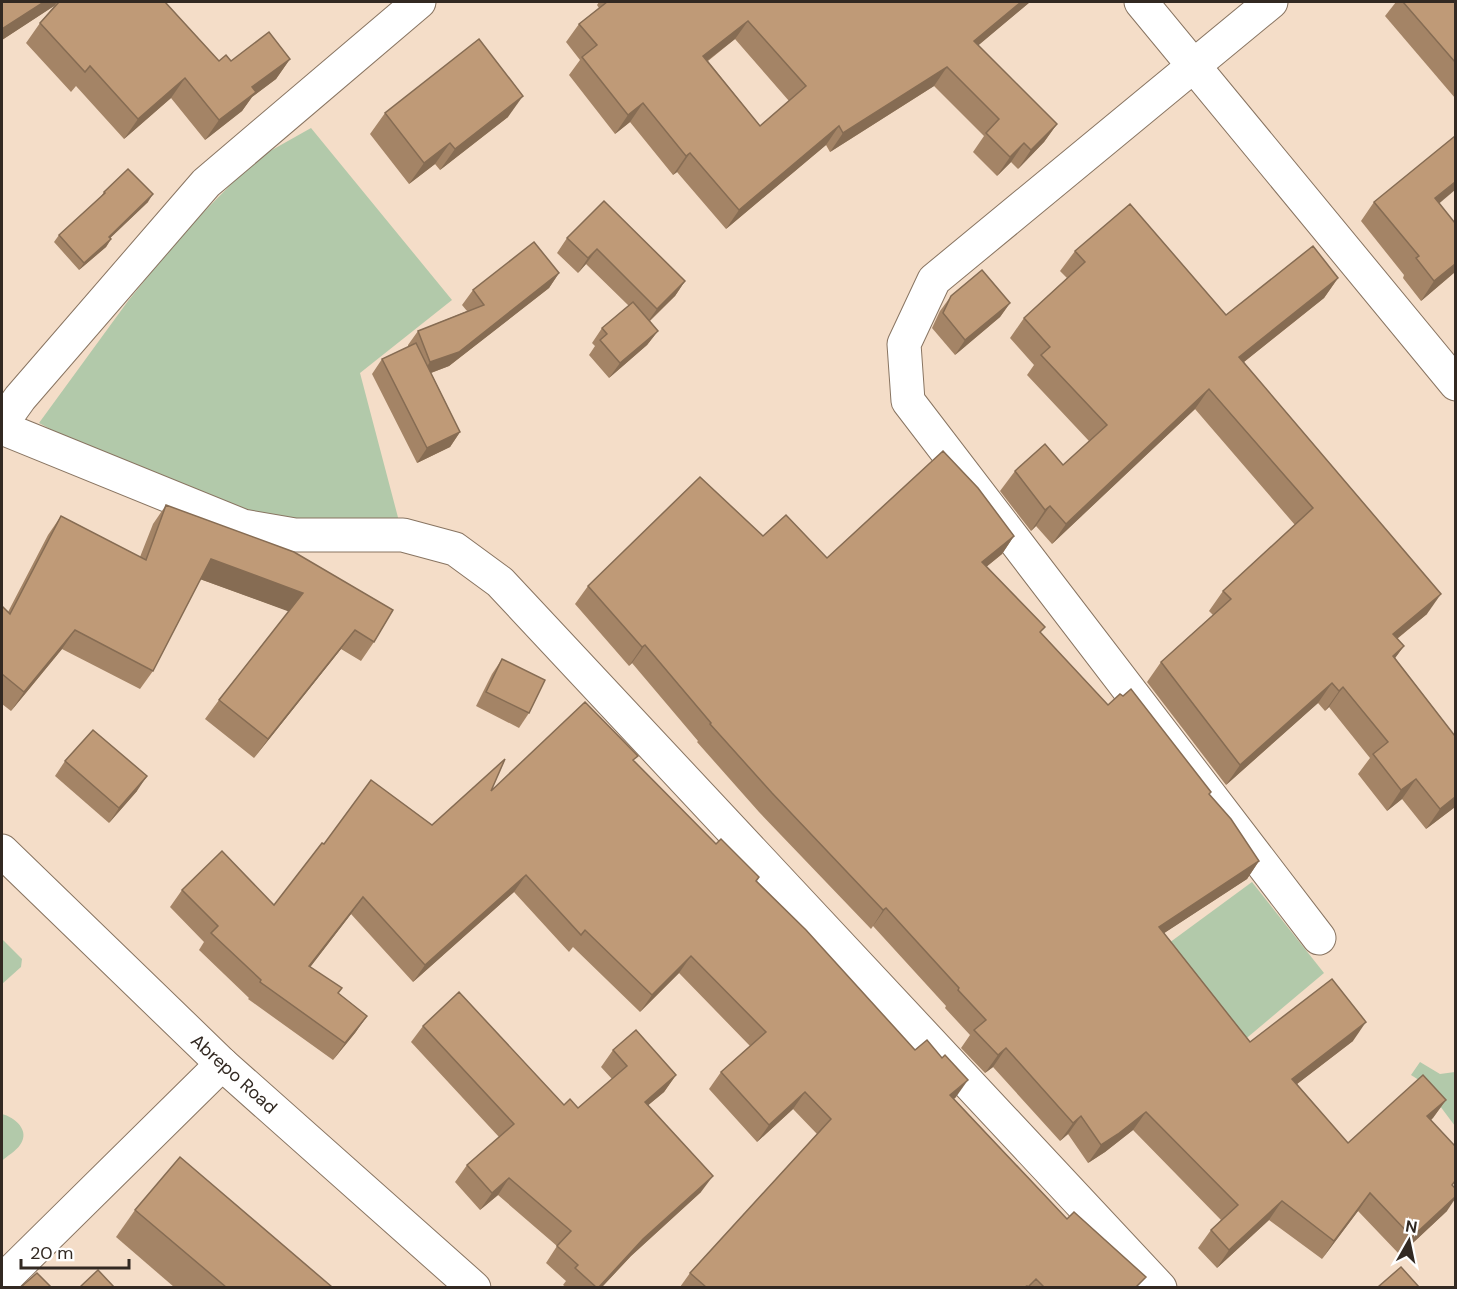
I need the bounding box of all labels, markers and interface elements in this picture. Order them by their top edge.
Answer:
street label: Abrepo Road [186,1029,282,1119]
north arrow [1379,1211,1439,1271]
text: N [1404,1215,1419,1238]
scale bar [21,1232,129,1270]
text: 20 m [30,1241,73,1265]

